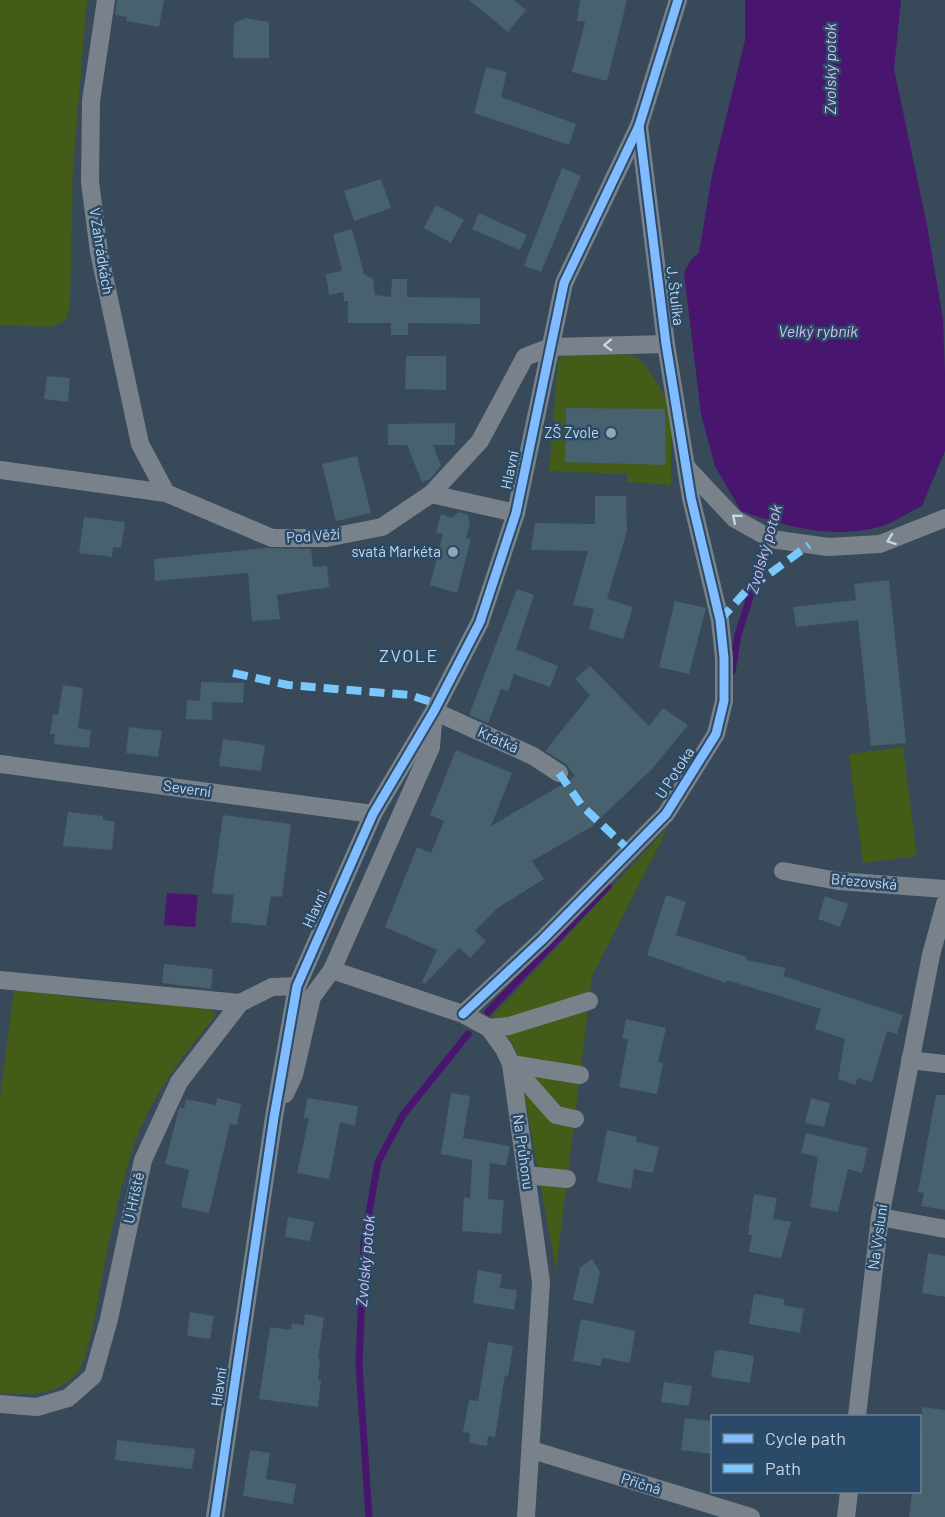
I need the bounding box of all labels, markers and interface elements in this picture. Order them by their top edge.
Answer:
water label: Zvolský potok [820,23,839,115]
street label: V Zahrádkách [86,206,118,296]
street label: J. Štulíka [663,265,689,327]
water label: Velký rybník [778,321,858,340]
one-way arrow [604,339,613,352]
place label: ZŠ Zvole [544,423,599,441]
marker: ZŠ Zvole [604,426,618,440]
street label: Hlavní [496,449,522,491]
water label: Zvolský potok [742,502,785,596]
one-way arrow [732,515,743,526]
street label: Pod Věží [285,524,340,546]
one-way arrow [886,533,897,545]
place label: svatá Markéta [351,542,441,560]
marker: svatá Markéta [446,545,460,559]
district label: ZVOLE [379,644,439,666]
street label: Krátká [475,722,522,756]
street label: U Potoka [651,743,697,802]
street label: Severní [162,776,212,800]
street label: Březovská [830,869,898,893]
street label: Hlavní [298,887,330,930]
street label: Na Průhonu [510,1113,538,1191]
street label: U Hřiště [119,1170,147,1225]
street label: Na Výsluní [864,1203,891,1271]
water label: Zvolský potok [351,1214,378,1307]
street label: Hlavní [206,1366,230,1408]
legend [711,1415,921,1493]
text: Cycle path [765,1427,846,1449]
text: Path [765,1457,801,1479]
street label: Příčná [619,1468,664,1498]

